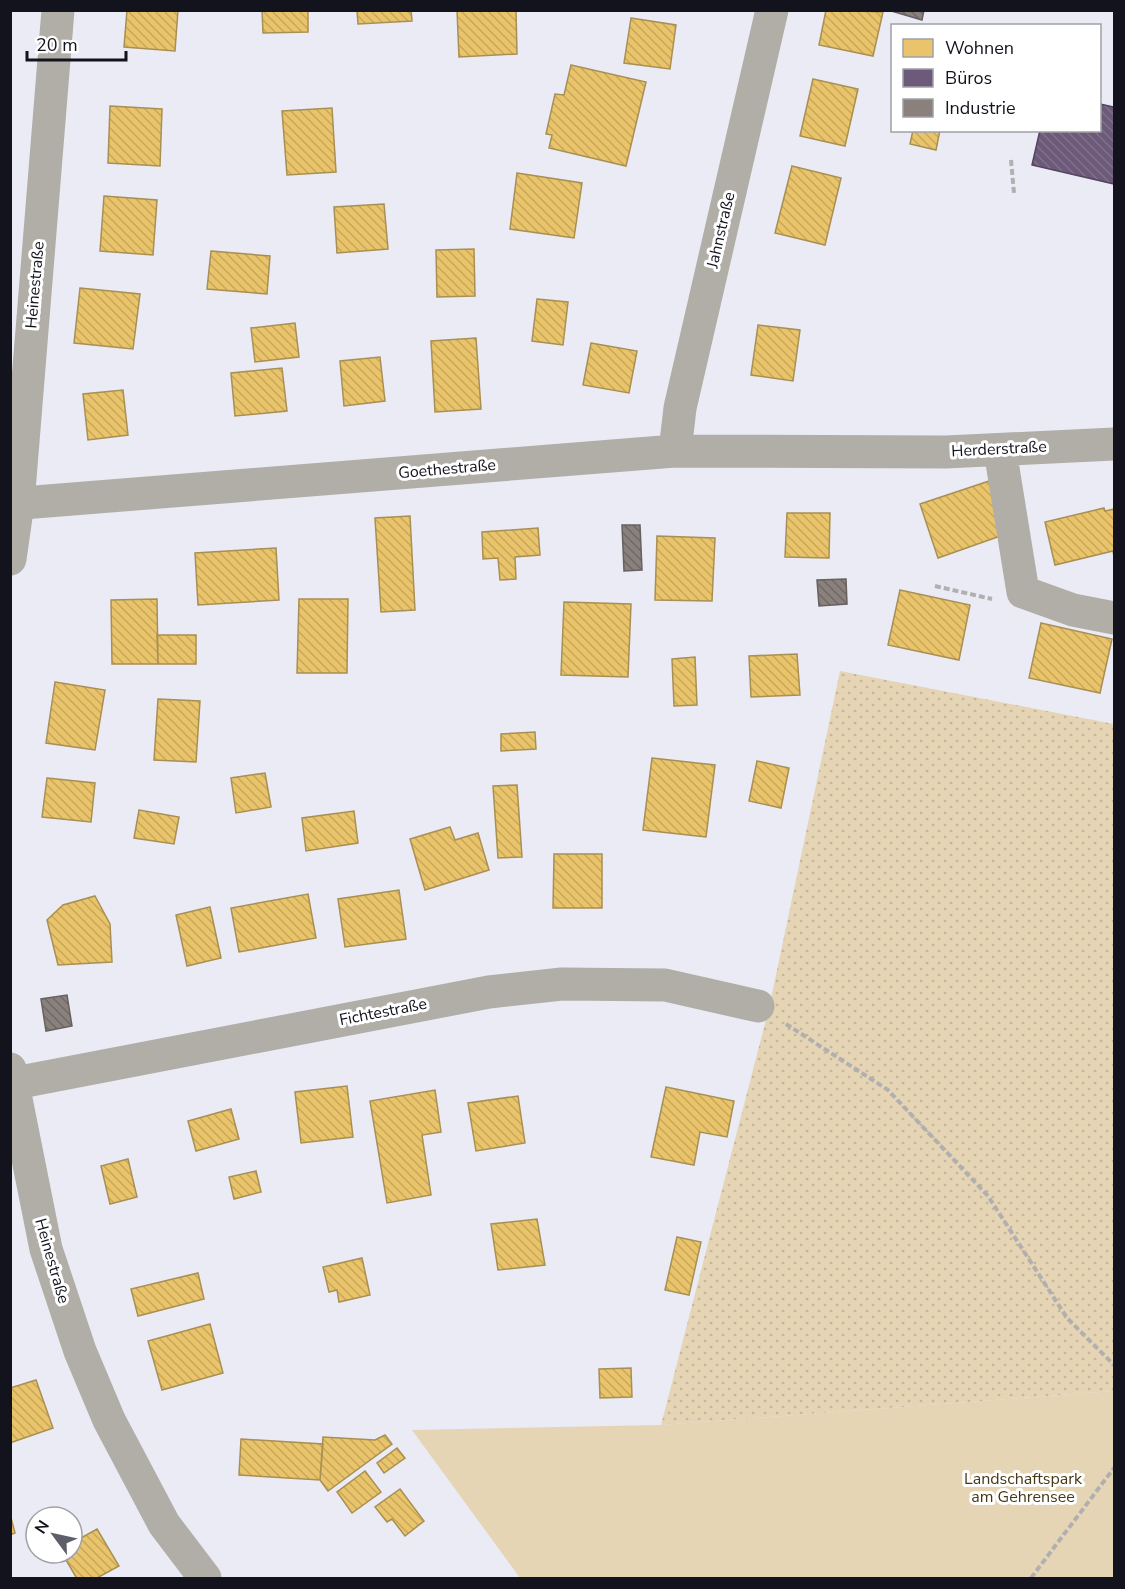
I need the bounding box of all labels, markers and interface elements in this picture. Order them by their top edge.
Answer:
scale bar [27,24,126,62]
legend [891,24,1101,132]
text: 20 m [36,33,78,57]
text: Wohnen [945,36,1014,60]
text: Büros [945,66,992,90]
text: Industrie [945,96,1016,120]
street label: Jahnstraße [701,190,740,271]
street label: Heinestraße [20,240,50,330]
street label: Herderstraße [951,436,1047,462]
street label: Goethestraße [397,454,497,484]
street label: Fichtestraße [337,993,429,1031]
street label: Heinestraße [29,1216,75,1306]
park label: Landschaftspark am Gehrensee [964,1468,1083,1508]
north arrow [24,1505,84,1565]
text: N [30,1516,55,1538]

